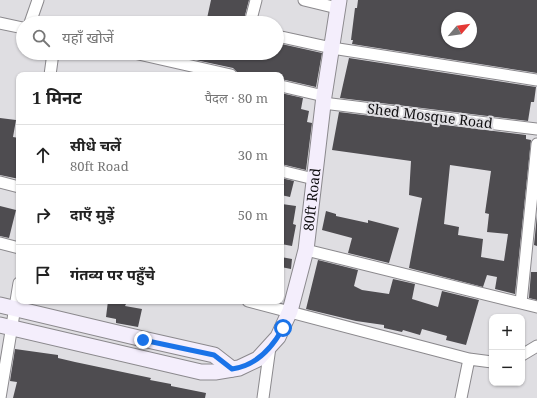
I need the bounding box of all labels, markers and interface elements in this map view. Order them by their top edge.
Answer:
north arrow [441,12,477,48]
search box [16,16,284,60]
icon: search [30,27,52,49]
text: यहाँ खोजें [62,27,114,47]
text: 1 मिनट [32,86,82,109]
text: पैदल · 80 m [205,89,268,107]
street label: Shed Mosque Road [366,98,494,133]
text: सीधे चलें [70,135,121,155]
icon: ahead [32,144,54,166]
text: 30 m [238,146,268,164]
text: 80ft Road [70,157,129,175]
street label: 80ft Road [298,167,325,232]
icon: right [32,204,54,226]
text: दाएँ मुड़ें [70,204,114,224]
text: 50 m [238,206,268,224]
icon: arrive [32,264,54,286]
text: गंतव्य पर पहुँचे [70,264,155,284]
map controls [489,314,525,386]
button: + [489,314,525,350]
route start [274,319,292,337]
route end [134,331,152,349]
button: − [489,350,525,386]

